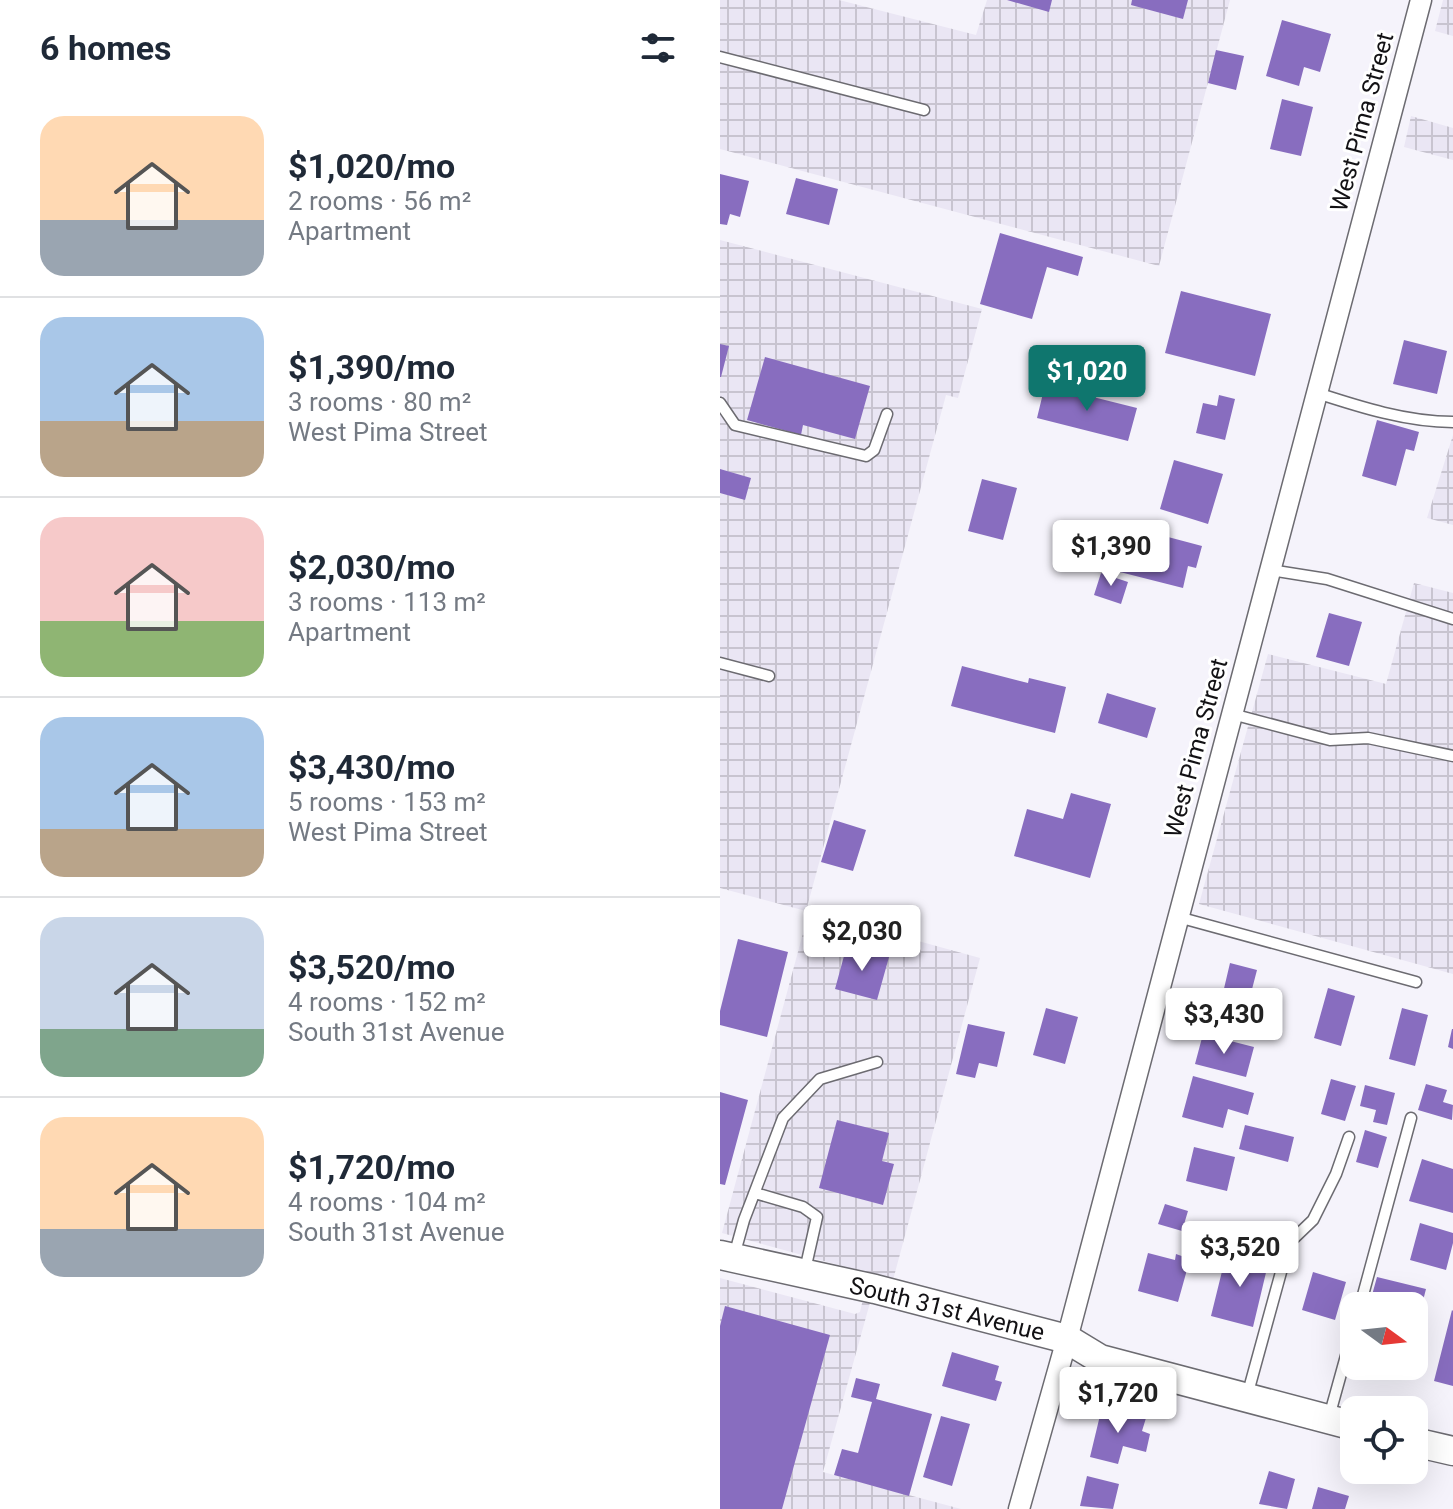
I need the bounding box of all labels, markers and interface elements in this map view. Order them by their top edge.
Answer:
icon: filters [636,26,680,70]
text: 6 homes [40,28,171,68]
street label: West Pima Street [1325,29,1399,215]
text: $1,020/mo [288,146,455,186]
icon: home [104,148,200,244]
text: 2 rooms · 56 m² [288,186,471,216]
text: Apartment [288,216,411,246]
pin: $1,020 [1022,345,1152,413]
text: $1,390/mo [288,347,455,387]
icon: home [104,349,200,445]
text: $1,020 [1047,356,1127,386]
text: 3 rooms · 80 m² [288,387,471,417]
text: West Pima Street [288,417,488,447]
pin: $1,390 [1046,520,1176,588]
text: $1,390 [1071,531,1151,561]
text: $2,030/mo [288,547,455,587]
icon: home [104,549,200,645]
text: 3 rooms · 113 m² [288,587,486,617]
text: Apartment [288,617,411,647]
street label: West Pima Street [1159,655,1233,841]
text: $3,430/mo [288,747,455,787]
icon: home [104,749,200,845]
text: 5 rooms · 153 m² [288,787,486,817]
text: West Pima Street [288,817,488,847]
pin: $2,030 [797,905,927,973]
text: $2,030 [822,916,902,946]
text: $3,520/mo [288,947,455,987]
icon: home [104,949,200,1045]
text: 4 rooms · 152 m² [288,987,486,1017]
pin: $3,430 [1159,988,1289,1056]
text: $3,430 [1184,999,1264,1029]
text: South 31st Avenue [288,1017,505,1047]
text: $1,720/mo [288,1147,455,1187]
icon: home [104,1149,200,1245]
text: 4 rooms · 104 m² [288,1187,486,1217]
text: South 31st Avenue [288,1217,505,1247]
pin: $3,520 [1175,1221,1305,1289]
text: $3,520 [1200,1232,1280,1262]
street label: South 31st Avenue [847,1271,1047,1347]
north arrow [1340,1292,1428,1380]
map controls [1340,1292,1428,1484]
pin: $1,720 [1053,1367,1183,1435]
text: $1,720 [1078,1378,1158,1408]
button: locate [1340,1396,1428,1484]

